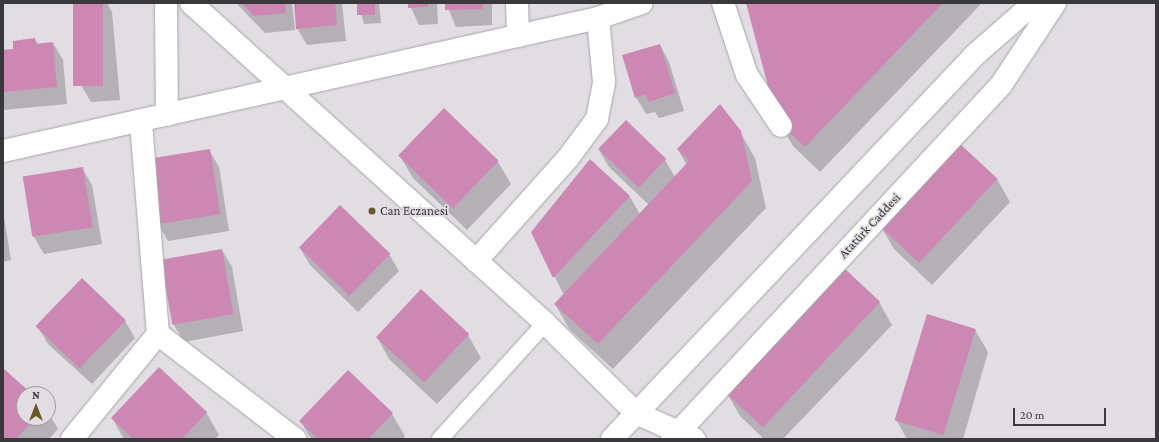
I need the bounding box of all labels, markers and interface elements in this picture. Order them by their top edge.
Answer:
street label: Atatürk Caddesi [836,190,904,262]
place label: Can Eczanesi [380,203,448,219]
marker: Can Eczanesi [367,206,377,216]
north arrow [16,386,56,426]
text: N [32,389,40,401]
scale bar [1015,400,1108,426]
text: 20 m [1020,408,1044,422]

